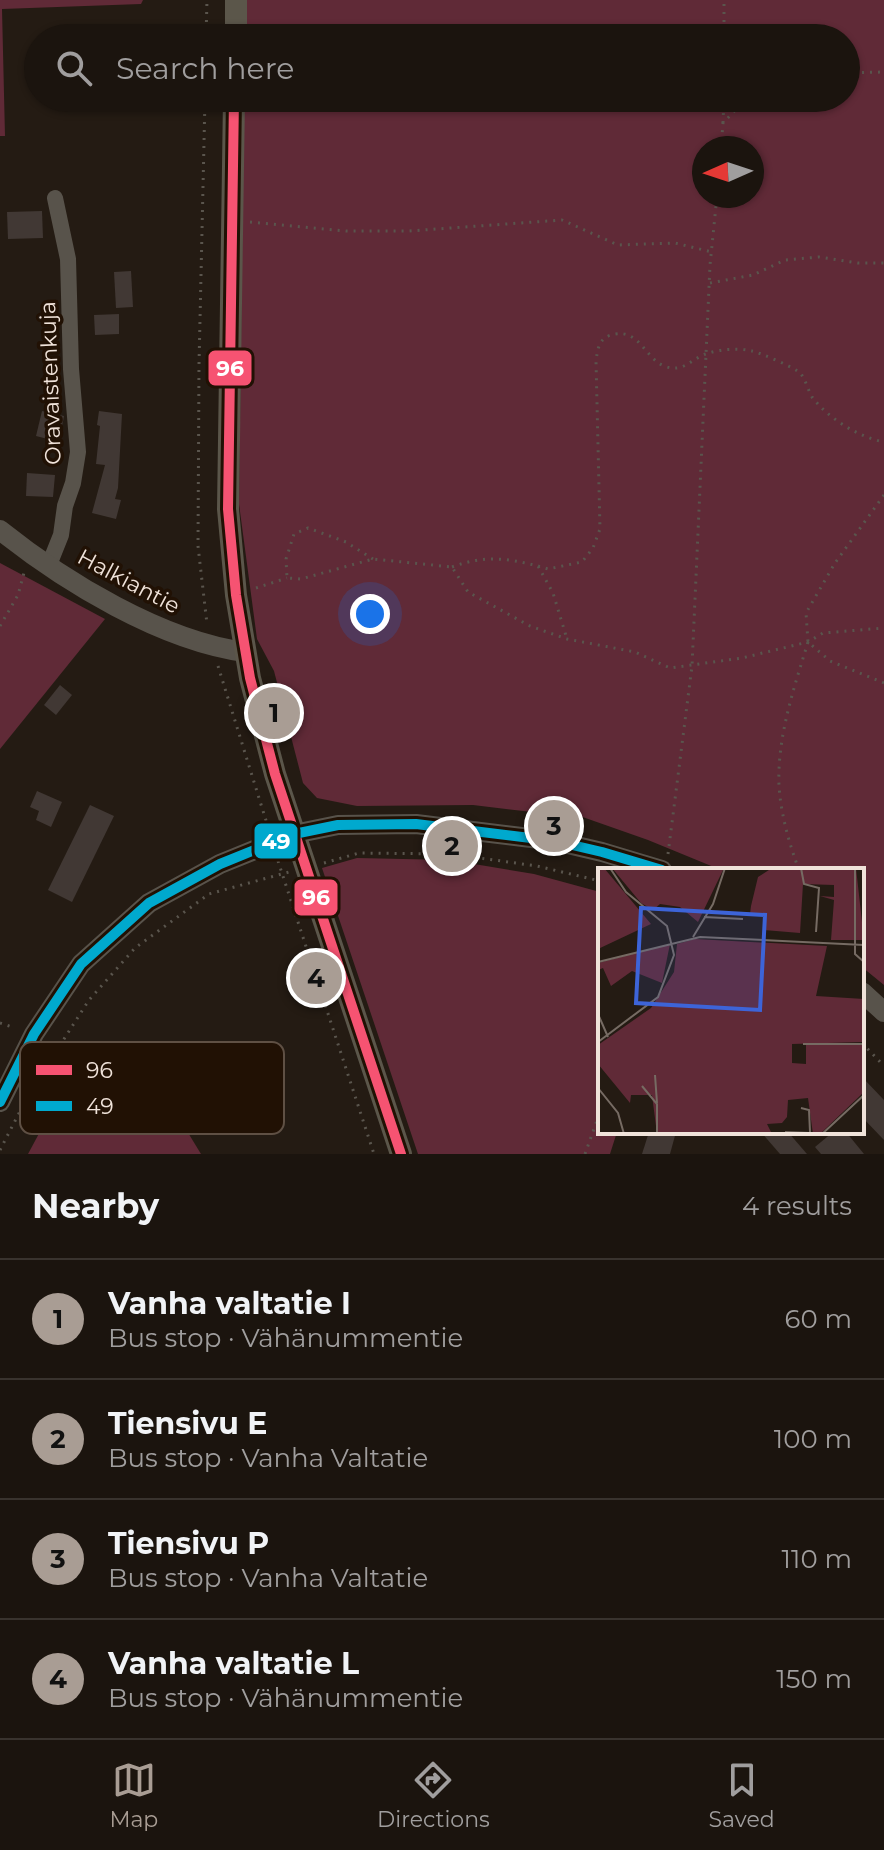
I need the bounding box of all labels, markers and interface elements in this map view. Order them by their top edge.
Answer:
search box [24,24,860,112]
icon: search [52,46,96,90]
text: Search here [116,50,294,87]
north arrow [692,136,764,208]
street label: Oravaistenkuja [34,301,67,465]
line badge: 96 [207,349,253,387]
text: 96 [216,355,244,382]
street label: Halkiantie [73,543,184,620]
your location [350,594,390,634]
pin: 1 [248,683,300,743]
pin: 3 [528,796,580,856]
pin: 2 [426,816,478,876]
line badge: 49 [253,822,299,860]
text: 49 [261,828,291,855]
inset map [598,868,864,1134]
line badge: 96 [293,878,339,917]
text: 96 [302,884,330,911]
pin: 4 [290,948,342,1008]
legend [20,1042,284,1134]
text: 96 [86,1057,113,1084]
text: 49 [86,1093,114,1120]
text: Nearby [32,1185,159,1227]
text: 4 results [742,1190,852,1222]
text: Vanha valtatie I [108,1285,351,1322]
text: 1 [53,1303,63,1335]
text: 60 m [785,1303,852,1335]
text: Bus stop · Vähänummentie [108,1322,463,1354]
text: Tiensivu E [108,1405,267,1442]
text: 2 [50,1423,66,1455]
text: 100 m [774,1423,852,1455]
text: Bus stop · Vanha Valtatie [108,1442,428,1474]
text: Tiensivu P [108,1525,269,1562]
text: 3 [50,1543,66,1575]
text: 110 m [782,1543,852,1575]
text: Bus stop · Vanha Valtatie [108,1562,428,1594]
text: Vanha valtatie L [108,1645,359,1682]
text: 4 [49,1663,67,1695]
text: 150 m [776,1663,852,1695]
text: Bus stop · Vähänummentie [108,1682,463,1714]
tab: Map [109,1758,158,1833]
tab: Directions [377,1758,490,1833]
tab: Saved [709,1758,775,1833]

